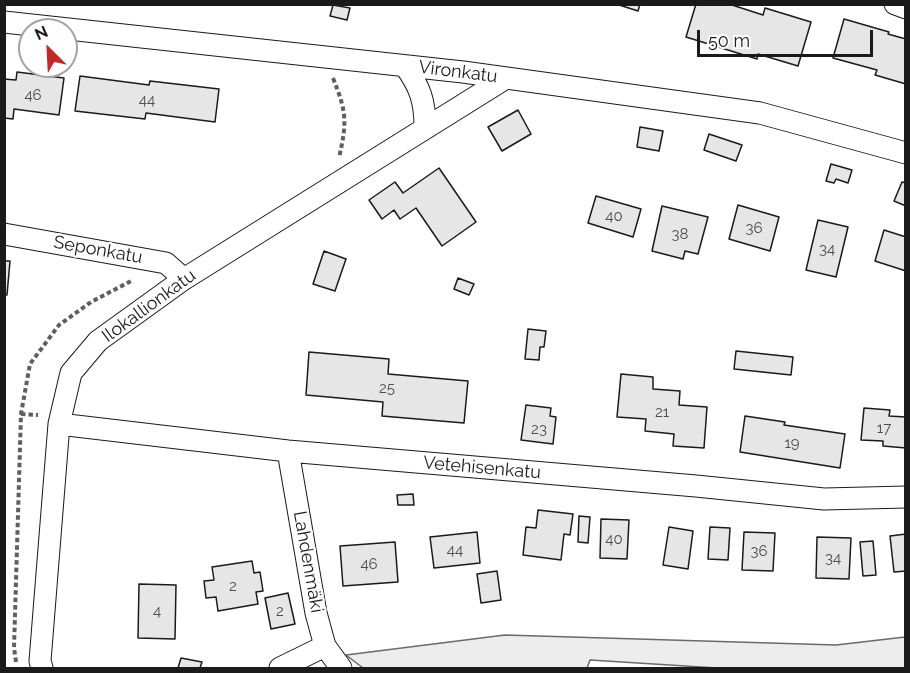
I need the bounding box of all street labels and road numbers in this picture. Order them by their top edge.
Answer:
street label: Vironkatu [417,56,499,88]
street label: Seponkatu [52,232,144,268]
street label: Ilokallionkatu [98,265,200,347]
street label: Vetehisenkatu [422,452,542,484]
street label: Lahdenmäki [288,509,328,615]

